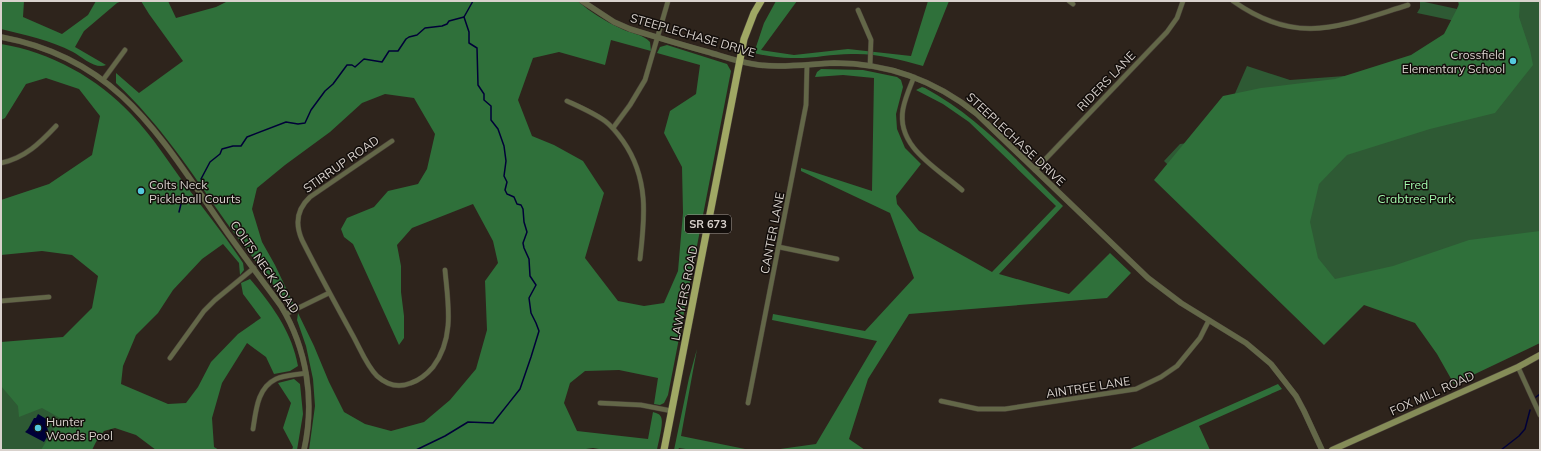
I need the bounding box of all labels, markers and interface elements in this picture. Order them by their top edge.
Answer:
street label: STEEPLECHASE DRIVE [629,10,757,60]
place label: Crossfield Elementary School [1402,47,1505,76]
street label: RIDERS LANE [1074,48,1138,114]
marker: Crossfield Elementary School [1508,56,1518,66]
street label: STEEPLECHASE DRIVE [963,89,1069,189]
street label: STIRRUP ROAD [300,132,382,196]
place label: Colts Neck Pickleball Courts [149,177,241,206]
park label: Fred Crabtree Park [1378,177,1455,206]
marker: Colts Neck Pickleball Courts [136,186,146,196]
street label: CANTER LANE [757,191,787,275]
road number: SR 673 [685,215,731,233]
street label: COLTS NECK ROAD [227,218,303,316]
street label: LAWYERS ROAD [667,244,701,342]
street label: FOX MILL ROAD [1387,368,1477,418]
street label: AINTREE LANE [1045,373,1131,401]
place label: Hunter Woods Pool [46,414,113,443]
marker: Hunter Woods Pool [33,423,43,433]

